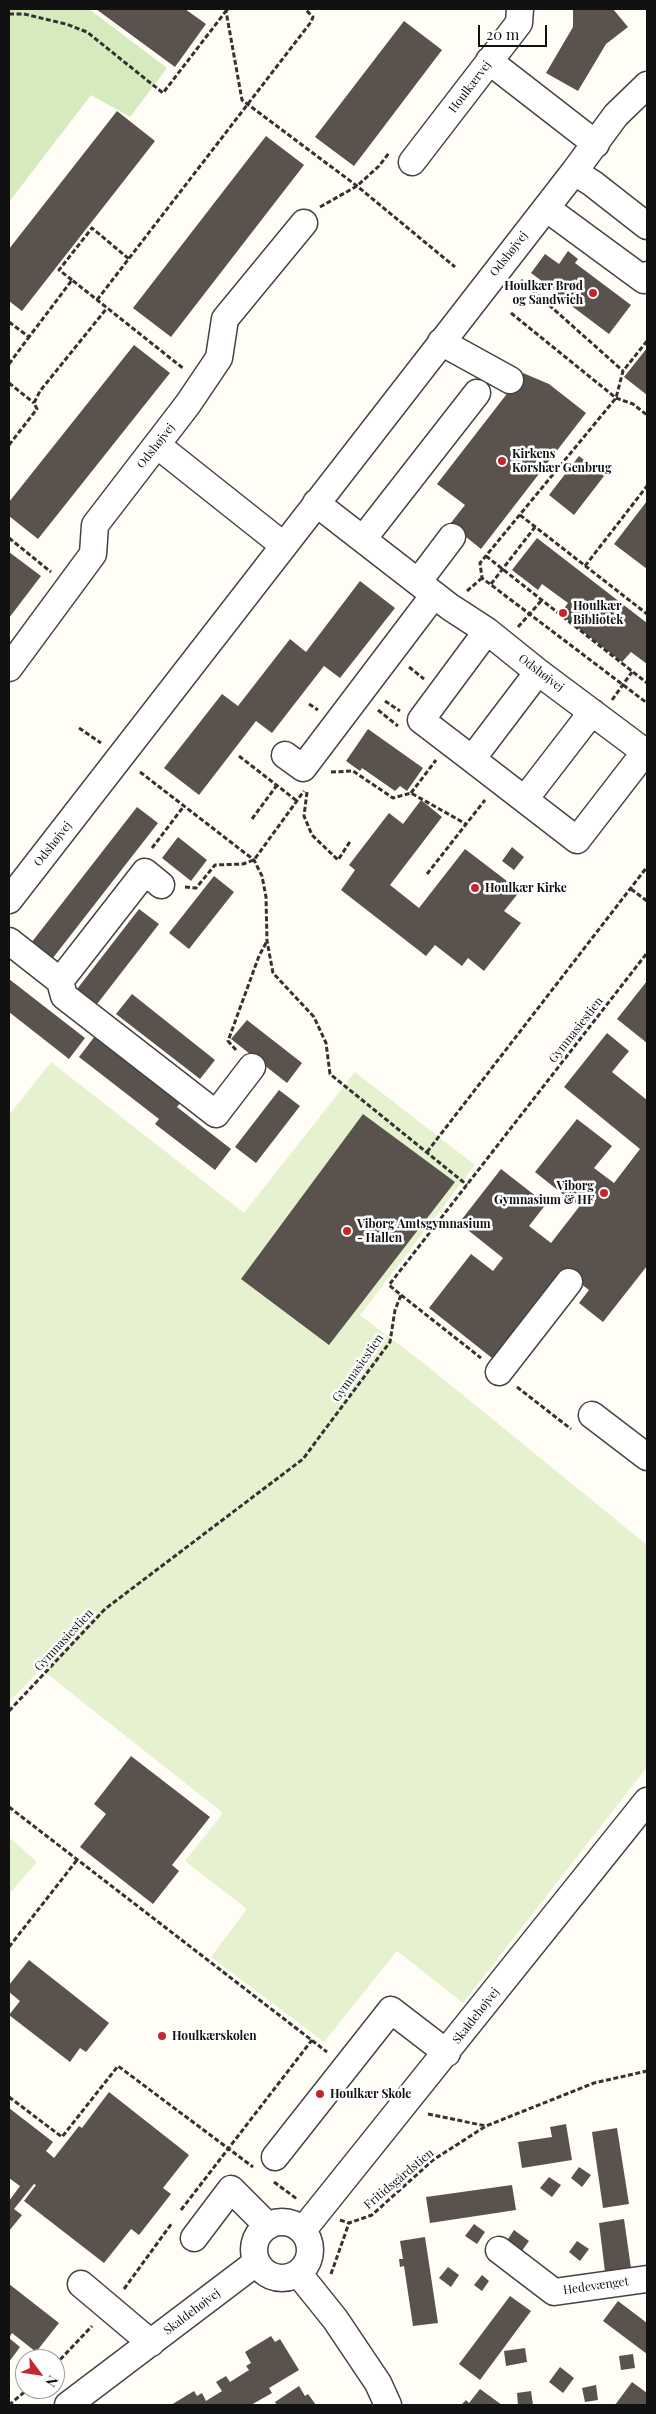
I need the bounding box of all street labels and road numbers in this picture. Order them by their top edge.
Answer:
street label: Houlkærvej [446,58,494,116]
street label: Odshøjvej [487,229,531,279]
street label: Odshøjvej [134,421,178,471]
street label: Odshøjvej [515,651,567,695]
street label: Odshøjvej [31,819,75,869]
street label: Gymnasiestien [546,994,606,1066]
street label: Gymnasiestien [329,1331,387,1405]
street label: Gymnasiestien [32,1606,96,1674]
street label: Skaldehøjvej [450,1985,502,2047]
street label: Fritidsgårdstien [361,2146,437,2212]
street label: Hedevænget [562,2274,630,2298]
street label: Skaldehøjvej [161,2286,223,2338]

